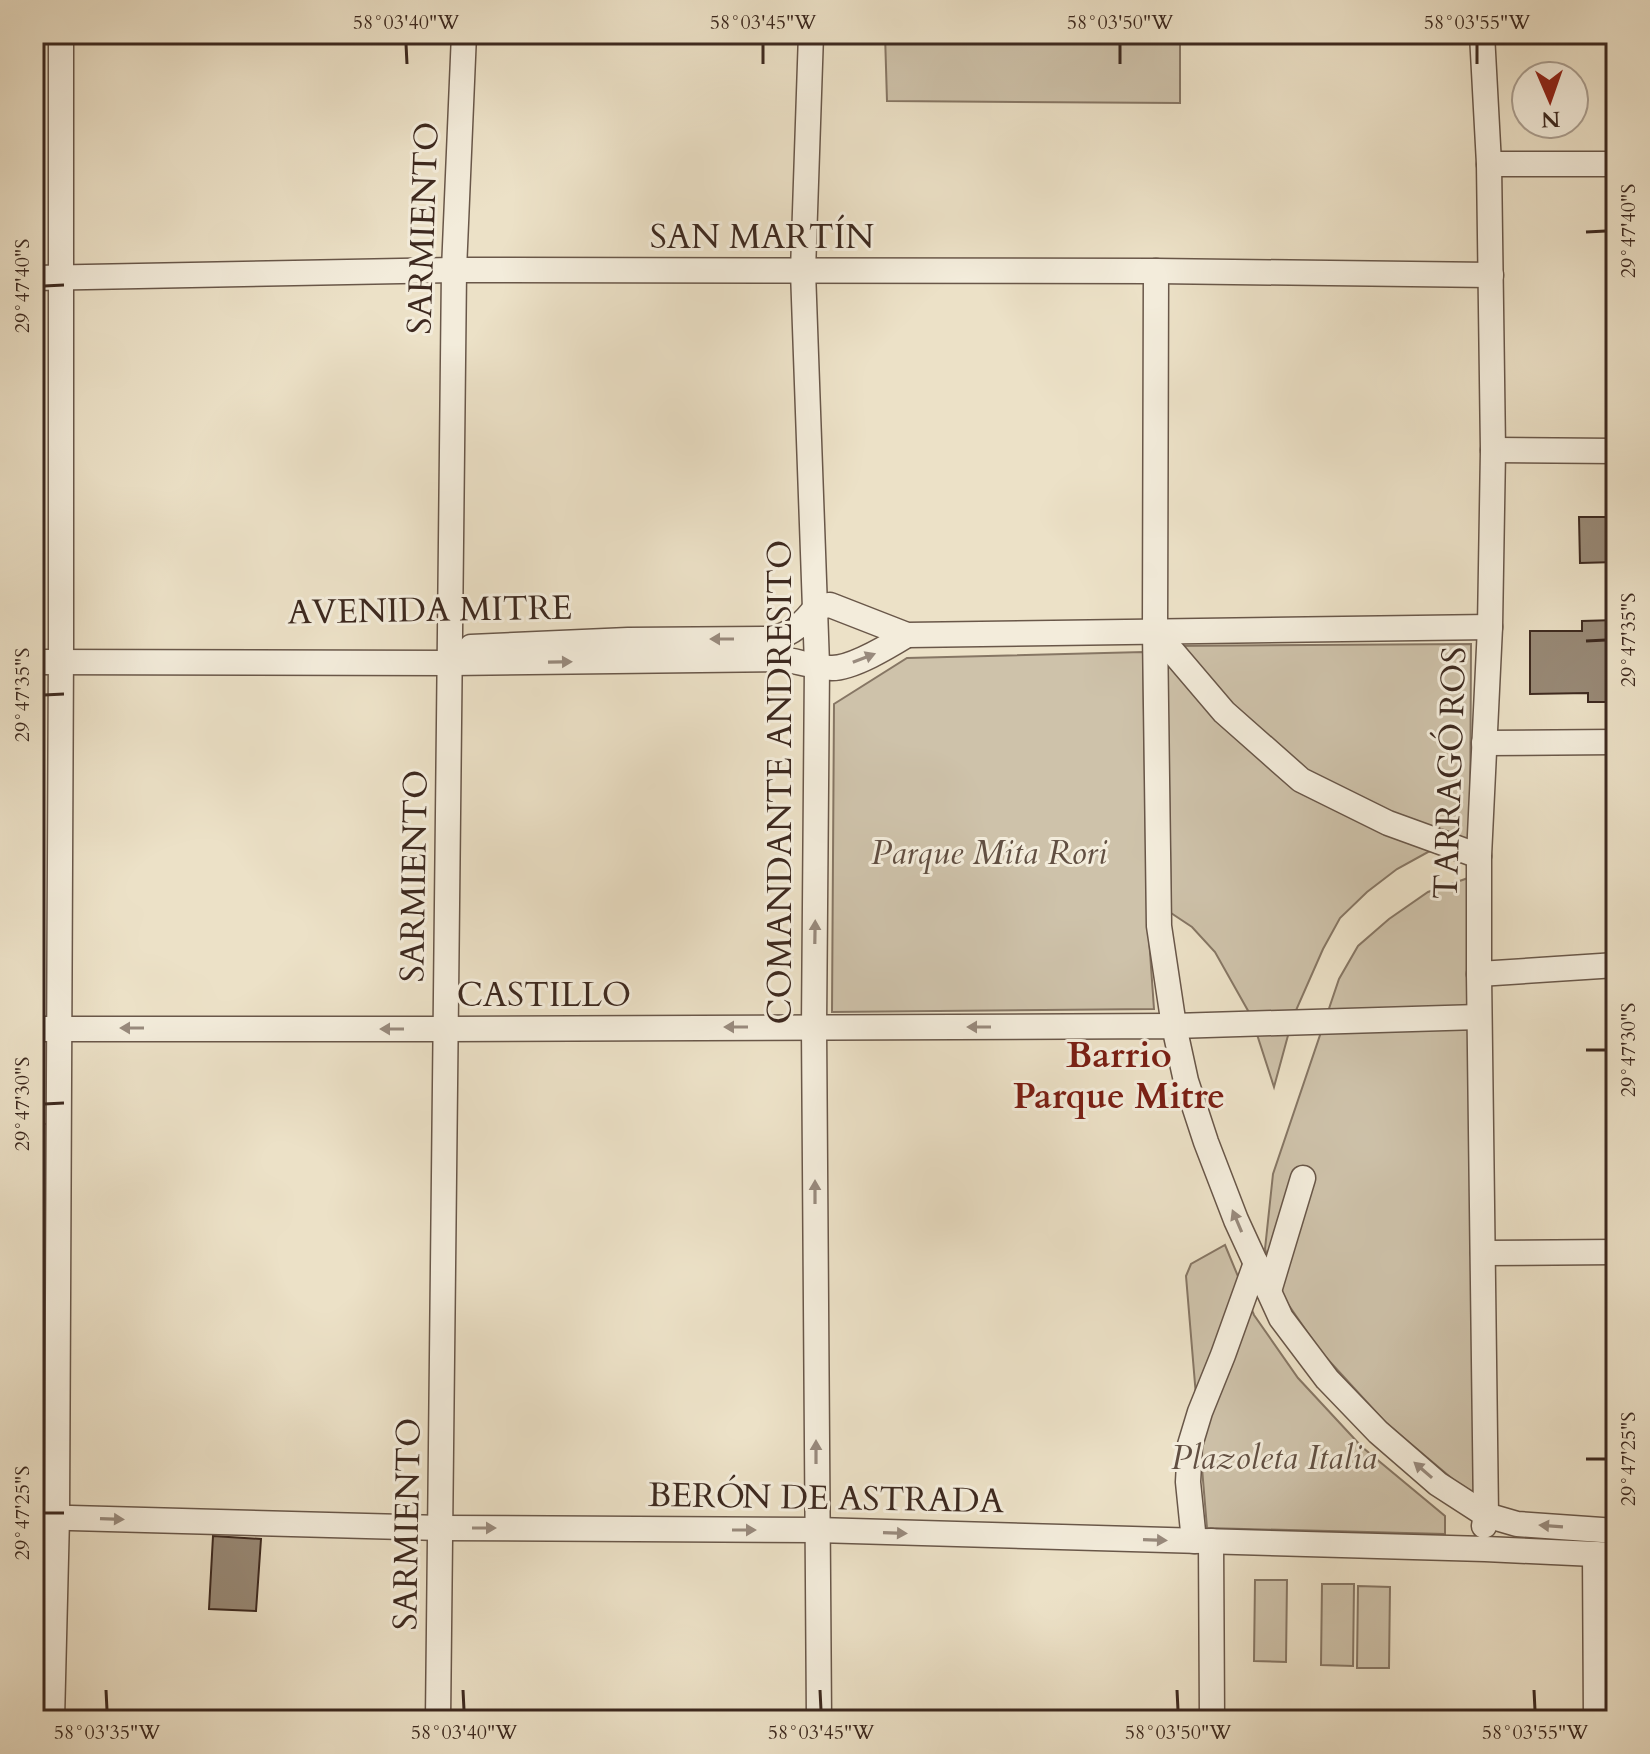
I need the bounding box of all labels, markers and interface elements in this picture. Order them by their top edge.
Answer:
text: 58°03'40"W [353,9,460,36]
text: 58°03'45"W [710,9,817,36]
text: 58°03'50"W [1067,9,1174,36]
text: 58°03'55"W [1424,9,1531,36]
north arrow [1510,60,1590,140]
text: N [1541,104,1561,134]
street label: SARMIENTO [396,121,450,335]
text: 29°47'40"S [1615,184,1642,278]
street label: SAN MARTÍN [650,214,874,260]
text: 29°47'40"S [9,239,36,333]
street label: COMANDANTE ANDRESITO [757,540,803,1024]
street label: AVENIDA MITRE [287,585,573,635]
text: 29°47'35"S [1615,593,1642,687]
one-way arrow [709,633,734,645]
street label: TARRAGÓ ROS [1422,646,1477,900]
text: 29°47'35"S [9,648,36,742]
one-way arrow [852,651,876,664]
one-way arrow [548,655,573,668]
street label: SARMIENTO [389,769,439,983]
park label: Parque Mita Rori [871,830,1108,876]
one-way arrow [809,919,821,944]
street label: CASTILLO [457,972,631,1018]
text: 29°47'30"S [1615,1003,1642,1097]
one-way arrow [966,1020,991,1033]
one-way arrow [723,1021,748,1034]
one-way arrow [119,1022,144,1034]
one-way arrow [379,1023,404,1035]
district label: Barrio Parque Mitre [1013,1031,1225,1121]
text: 29°47'30"S [9,1057,36,1151]
one-way arrow [809,1179,821,1204]
one-way arrow [1230,1209,1243,1233]
text: 29°47'25"S [1615,1412,1642,1506]
street label: SARMIENTO [382,1417,432,1631]
park label: Plazoleta Italia [1171,1435,1377,1481]
one-way arrow [810,1439,822,1464]
one-way arrow [1413,1462,1432,1480]
text: 29°47'25"S [9,1466,36,1560]
street label: BERÓN DE ASTRADA [648,1471,1005,1524]
one-way arrow [100,1512,125,1525]
one-way arrow [1538,1519,1563,1532]
one-way arrow [472,1522,497,1534]
one-way arrow [732,1524,757,1536]
one-way arrow [883,1526,908,1539]
one-way arrow [1143,1533,1168,1546]
text: 58°03'35"W [54,1719,161,1746]
text: 58°03'40"W [411,1719,518,1746]
text: 58°03'45"W [768,1719,875,1746]
text: 58°03'50"W [1125,1719,1232,1746]
text: 58°03'55"W [1482,1719,1589,1746]

